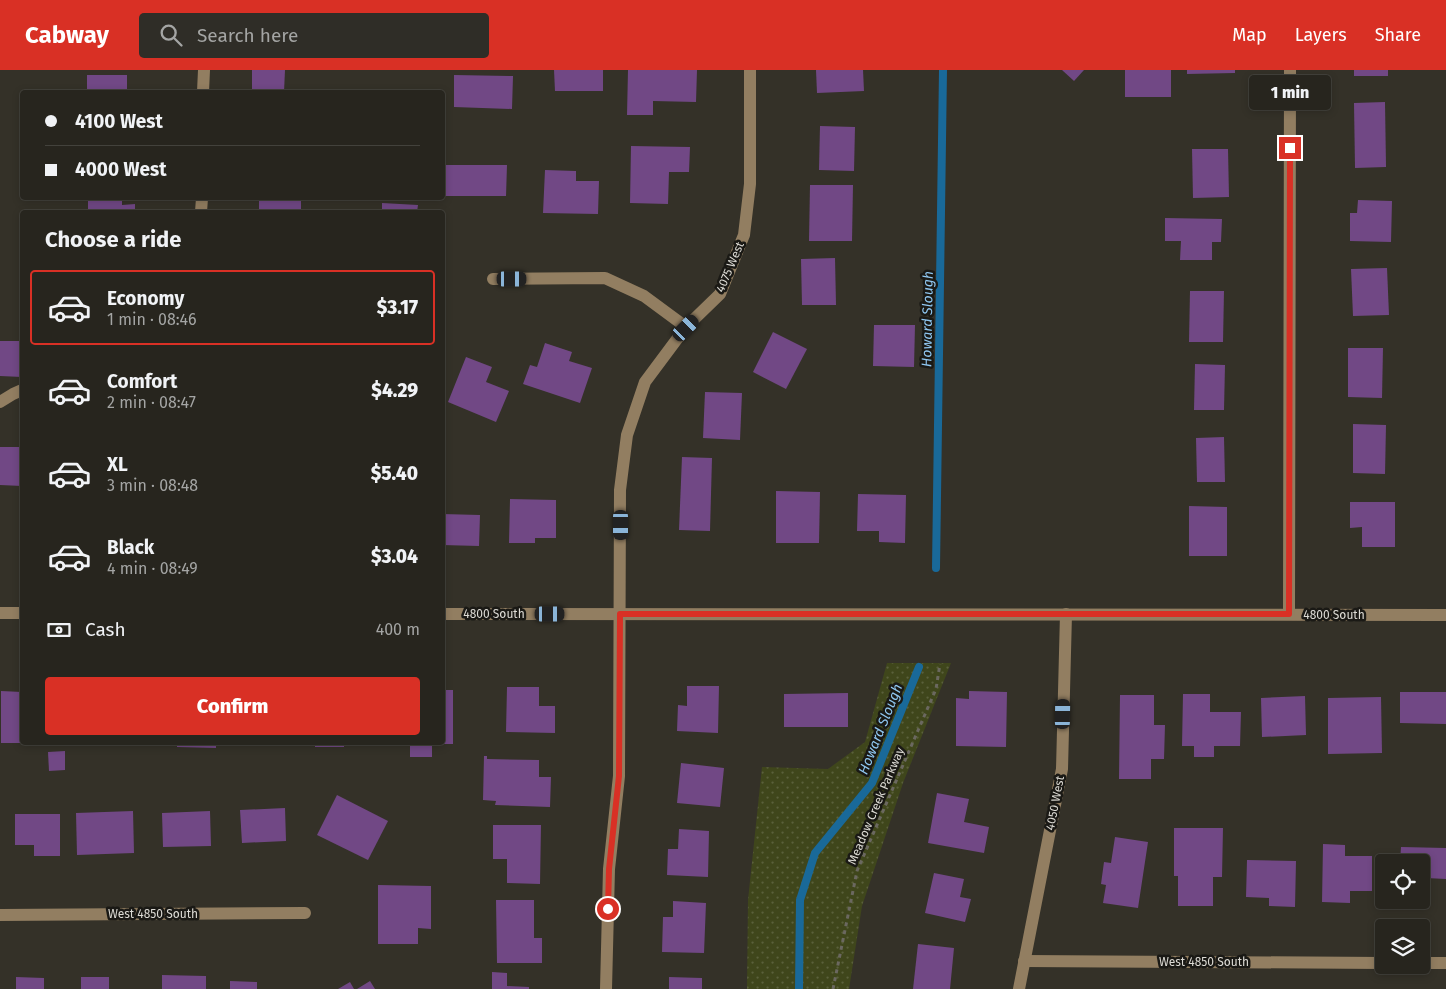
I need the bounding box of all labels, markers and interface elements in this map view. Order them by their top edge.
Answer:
search box [139,13,489,58]
text: Cabway [25,21,109,49]
icon: search [157,21,185,49]
text: Search here [197,24,298,47]
text: Map [1232,24,1267,46]
text: Layers [1295,24,1347,46]
text: Share [1375,24,1421,46]
callout: 1 min [1249,75,1331,110]
text: 1 min [1271,83,1309,102]
text: 4100 West [75,110,163,133]
route end [1279,137,1301,159]
text: 4000 West [75,158,167,181]
text: Choose a ride [45,226,181,253]
street label: 4075 West [713,239,747,294]
water label: Howard Slough [918,271,937,367]
car [497,272,527,287]
icon: car [47,285,92,330]
text: Economy [107,287,184,310]
text: $3.17 [377,296,418,319]
text: 1 min · 08:46 [107,310,197,329]
car [670,312,701,344]
icon: car [47,368,92,413]
text: Comfort [107,370,177,393]
text: $4.29 [371,379,418,402]
text: 2 min · 08:47 [107,393,196,412]
icon: car [47,451,92,496]
text: XL [107,453,128,476]
text: $5.40 [371,462,418,485]
text: 3 min · 08:48 [107,476,198,495]
car [613,510,628,540]
icon: car [47,534,92,579]
text: Black [107,536,154,559]
text: $3.04 [371,545,418,568]
text: 4 min · 08:49 [107,559,198,578]
street label: 4800 South [463,607,525,621]
car [535,607,565,622]
street label: 4800 South [1303,608,1365,622]
icon: cash [45,616,73,644]
text: Cash [85,618,126,641]
text: 400 m [376,620,420,639]
button: Confirm [45,677,420,735]
water label: Howard Slough [855,681,906,777]
car [1055,699,1070,729]
street label: Meadow Creek Parkway [845,745,907,867]
street label: 4050 West [1043,774,1067,831]
map controls [1375,854,1430,974]
button: locate [1375,854,1430,909]
route start [597,898,619,920]
street label: West 4850 South [108,907,198,921]
button: layers [1375,919,1430,974]
street label: West 4850 South [1159,955,1249,969]

